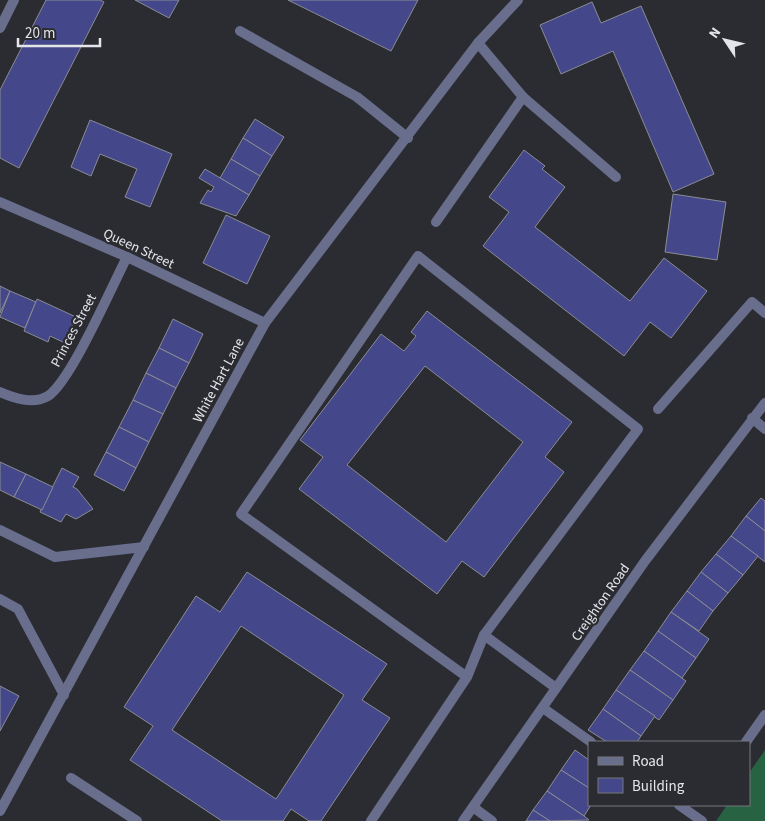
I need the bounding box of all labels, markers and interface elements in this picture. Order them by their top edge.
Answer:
scale bar [18,15,100,47]
north arrow [700,15,750,65]
text: 20 m [25,23,55,44]
text: N [704,24,726,43]
street label: Queen Street [100,224,178,274]
street label: Princes Street [46,290,102,371]
street label: White Hart Lane [188,335,250,426]
street label: Creighton Road [567,560,635,645]
legend [588,741,750,806]
text: Road [632,751,664,772]
text: Building [632,776,685,797]

